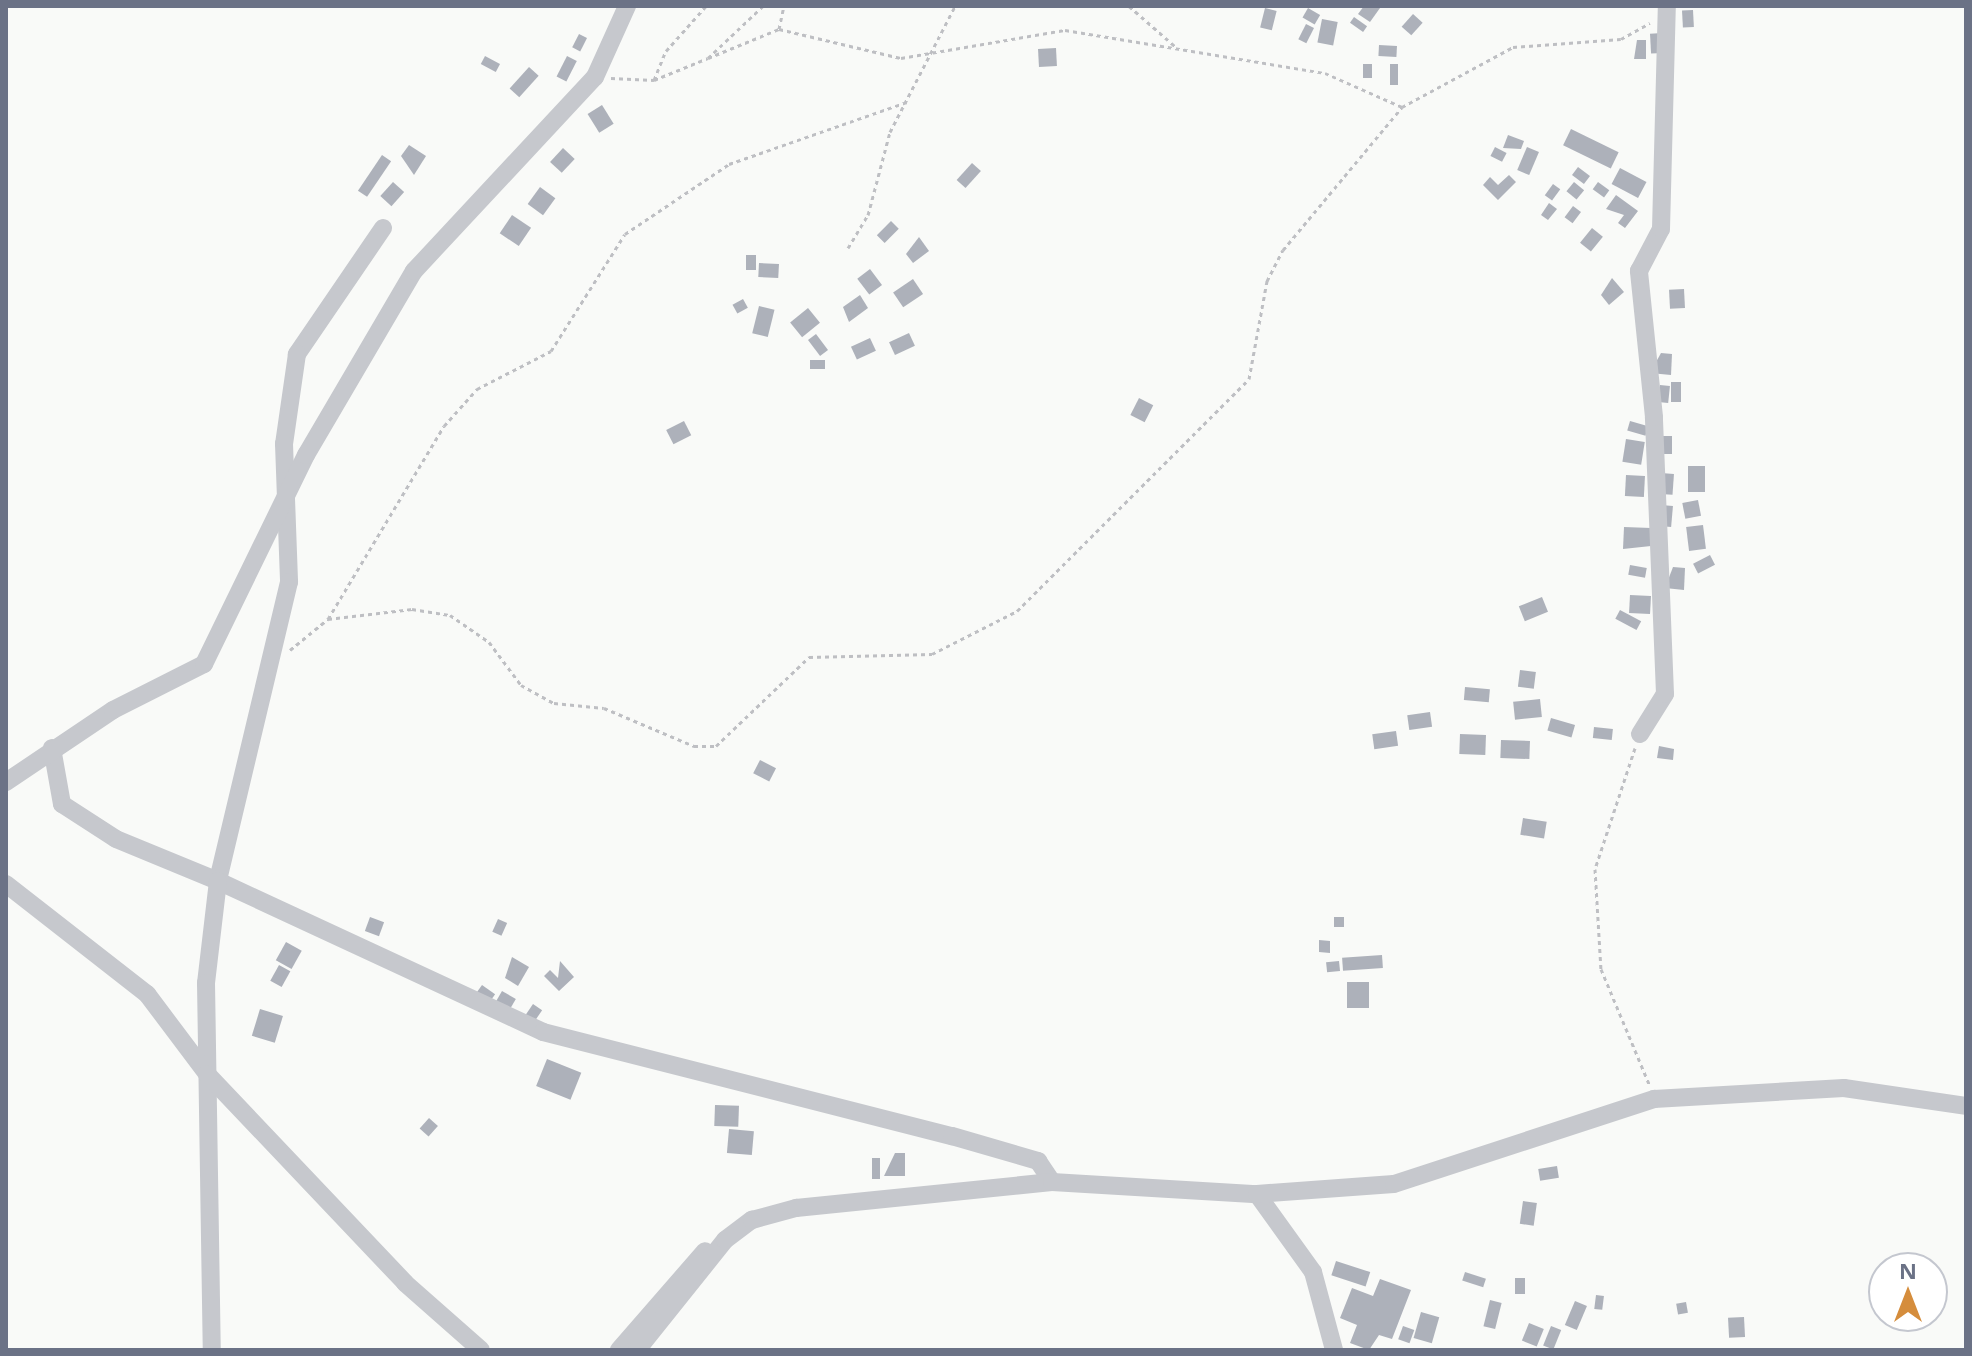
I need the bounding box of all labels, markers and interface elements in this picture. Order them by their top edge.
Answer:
north arrow [1868,1252,1948,1332]
text: N [1899,1255,1917,1285]

